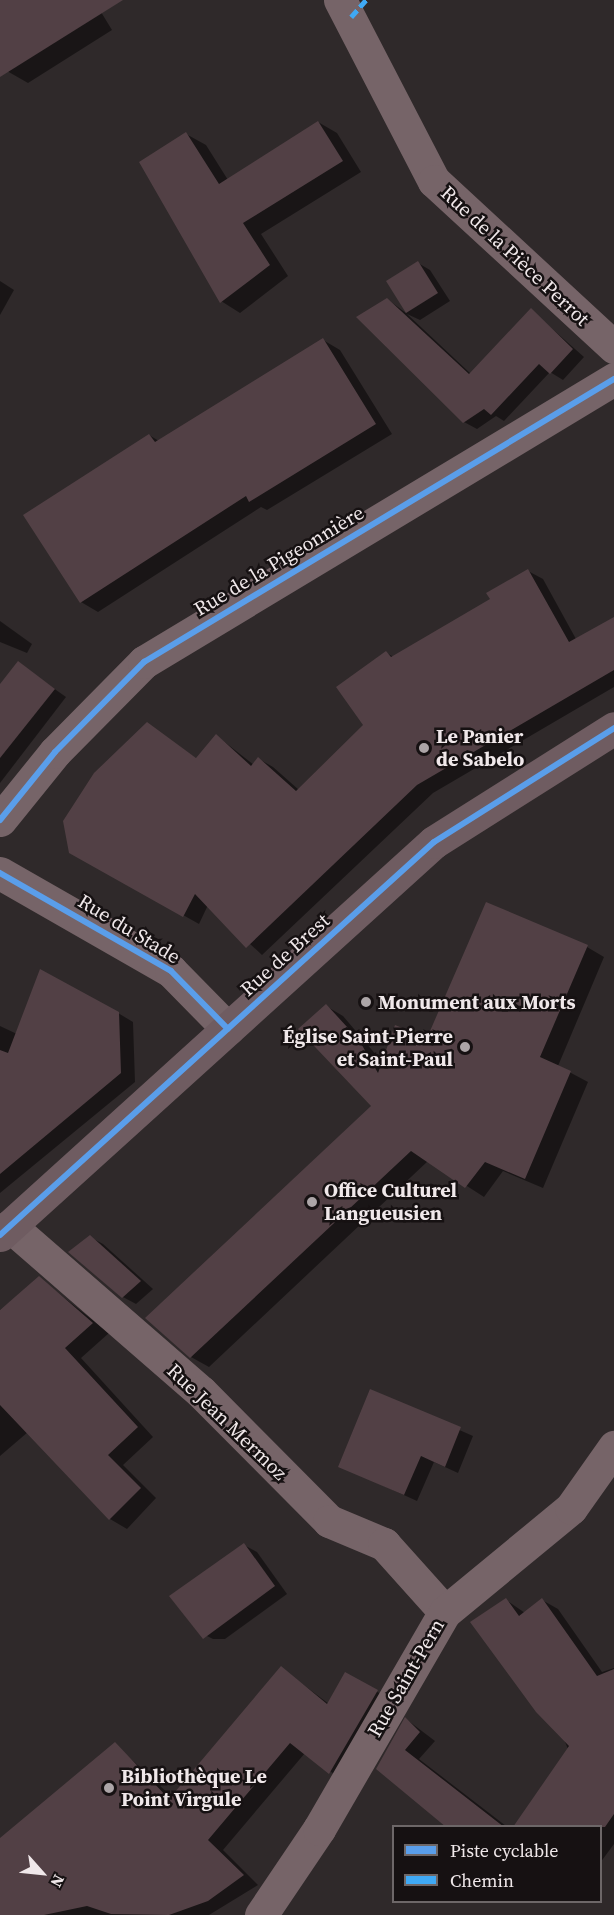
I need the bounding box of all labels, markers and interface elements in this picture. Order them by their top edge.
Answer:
street label: Rue de la Pièce Perrot [436,181,594,331]
street label: Rue de la Pigeonnière [190,501,368,621]
place label: Le Panier de Sabelo [436,724,524,771]
marker: Le Panier de Sabelo [417,741,431,755]
street label: Rue du Stade [74,889,184,969]
street label: Rue de Brest [236,909,334,1001]
place label: Monument aux Morts [378,990,576,1014]
marker: Monument aux Morts [359,995,373,1009]
place label: Église Saint-Pierre et Saint-Paul [283,1024,453,1071]
marker: Église Saint-Pierre et Saint-Paul [458,1040,472,1054]
place label: Office Culturel Langueusien [324,1178,457,1225]
marker: Office Culturel Langueusien [305,1195,319,1209]
street label: Rue Jean Mermoz [162,1359,292,1485]
street label: Rue Saint-Pern [363,1615,449,1741]
place label: Bibliothèque Le Point Virgule [121,1764,267,1811]
marker: Bibliothèque Le Point Virgule [102,1781,116,1795]
legend [392,1825,602,1903]
text: Piste cyclable [450,1838,559,1863]
north arrow [12,1843,72,1903]
text: Chemin [450,1868,514,1893]
text: N [46,1871,70,1891]

